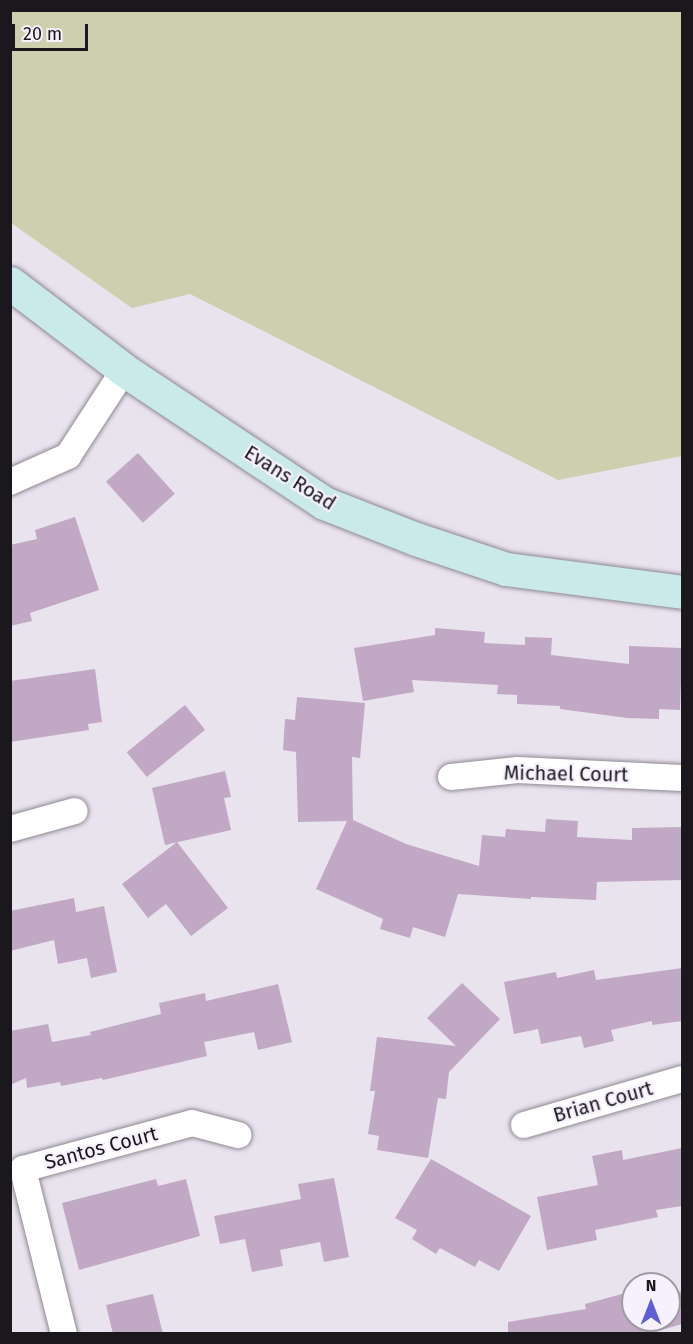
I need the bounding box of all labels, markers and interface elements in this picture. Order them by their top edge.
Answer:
scale bar [15,12,92,50]
text: 20 m [23,23,62,45]
street label: Evans Road [240,440,340,516]
street label: Michael Court [504,761,628,787]
street label: Brian Court [550,1076,656,1128]
street label: Santos Court [42,1121,160,1175]
north arrow [621,1272,681,1332]
text: N [646,1276,656,1295]

